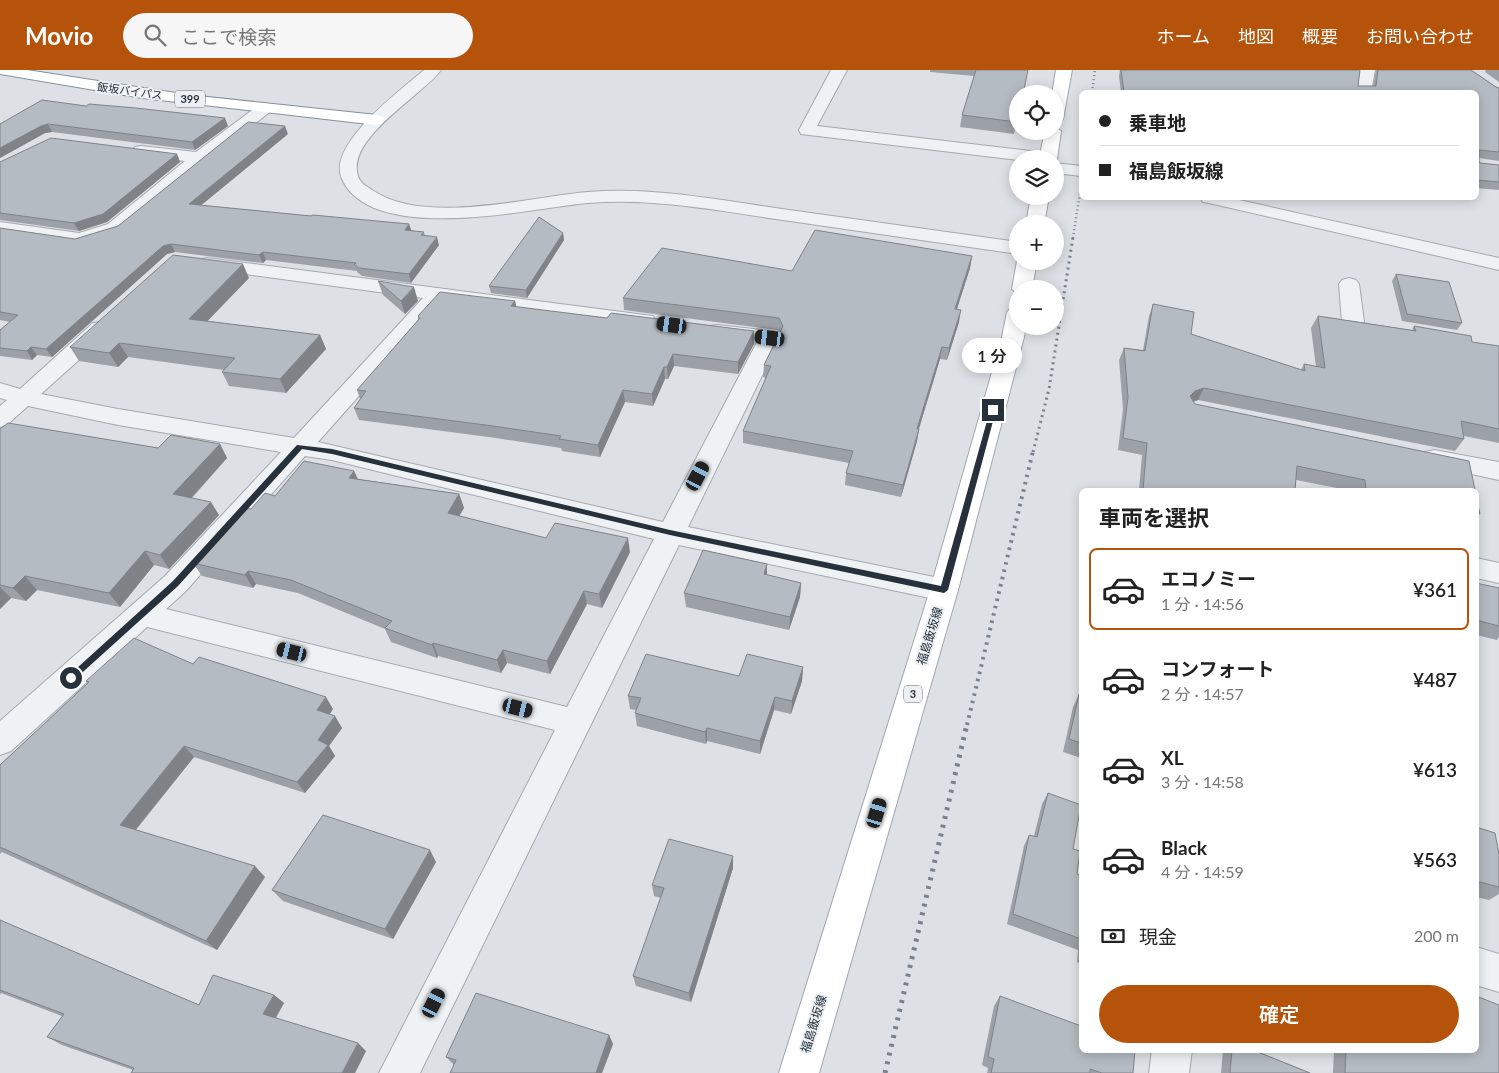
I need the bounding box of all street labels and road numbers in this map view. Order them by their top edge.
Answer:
street label: 飯坂バイパス [97,79,164,102]
road number: 399 [175,90,205,108]
street label: 福島飯坂線 [914,605,945,667]
road number: 3 [904,686,922,702]
street label: 福島飯坂線 [798,993,829,1055]

